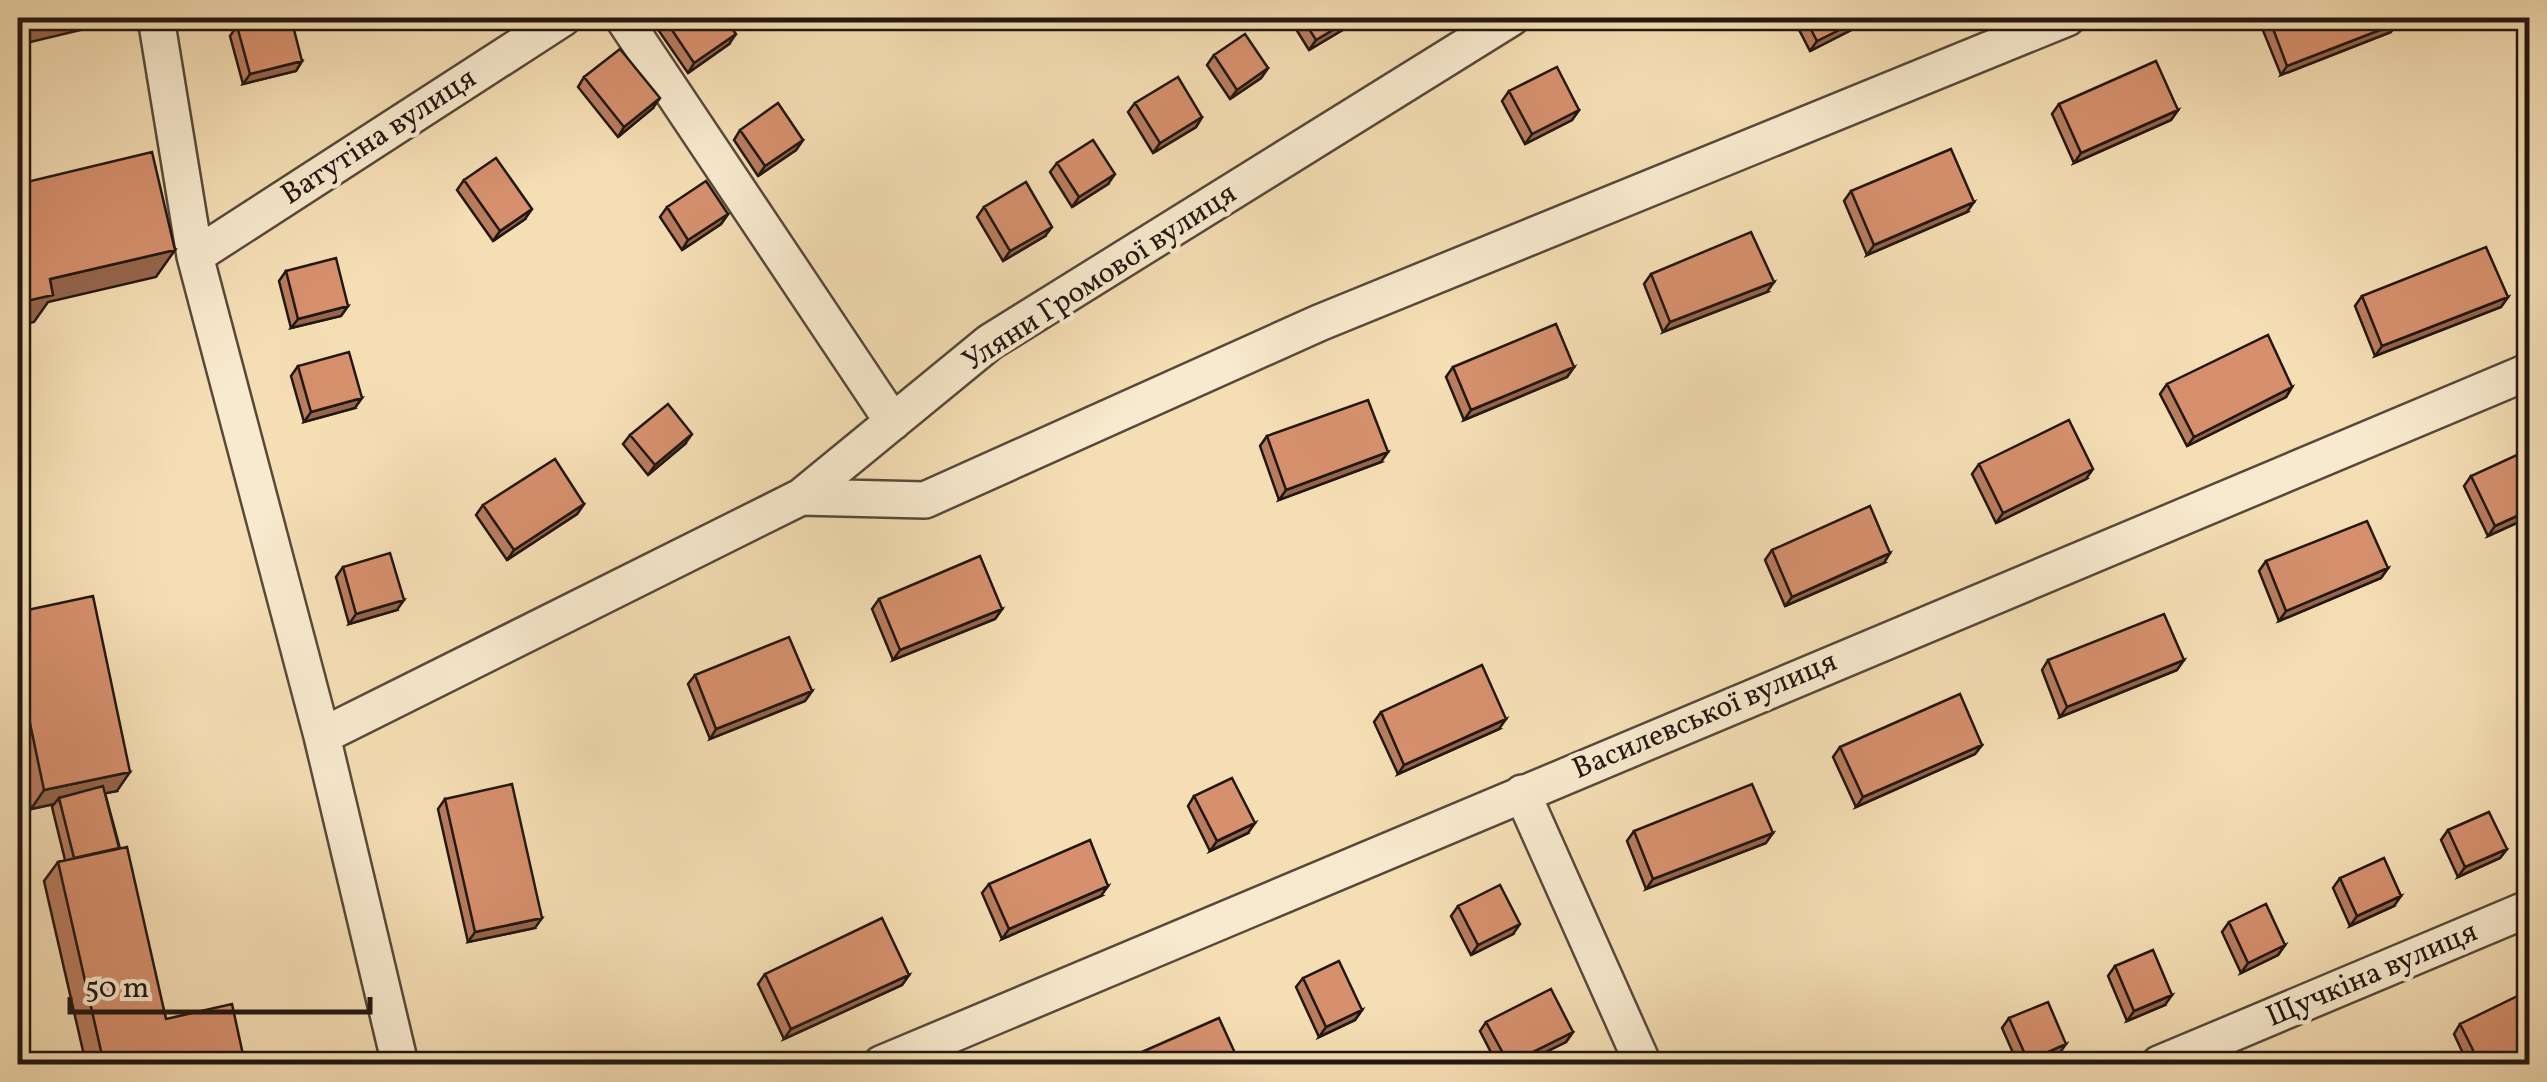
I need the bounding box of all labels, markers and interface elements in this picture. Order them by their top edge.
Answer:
street label: Ватутіна вулиця [273,58,485,216]
street label: Уляни Громової вулиця [955,173,1245,383]
street label: Василевської вулиця [1566,641,1844,791]
street label: Щучкіна вулиця [2260,912,2484,1038]
scale bar [70,952,370,1014]
text: 50 m [85,968,149,1010]

